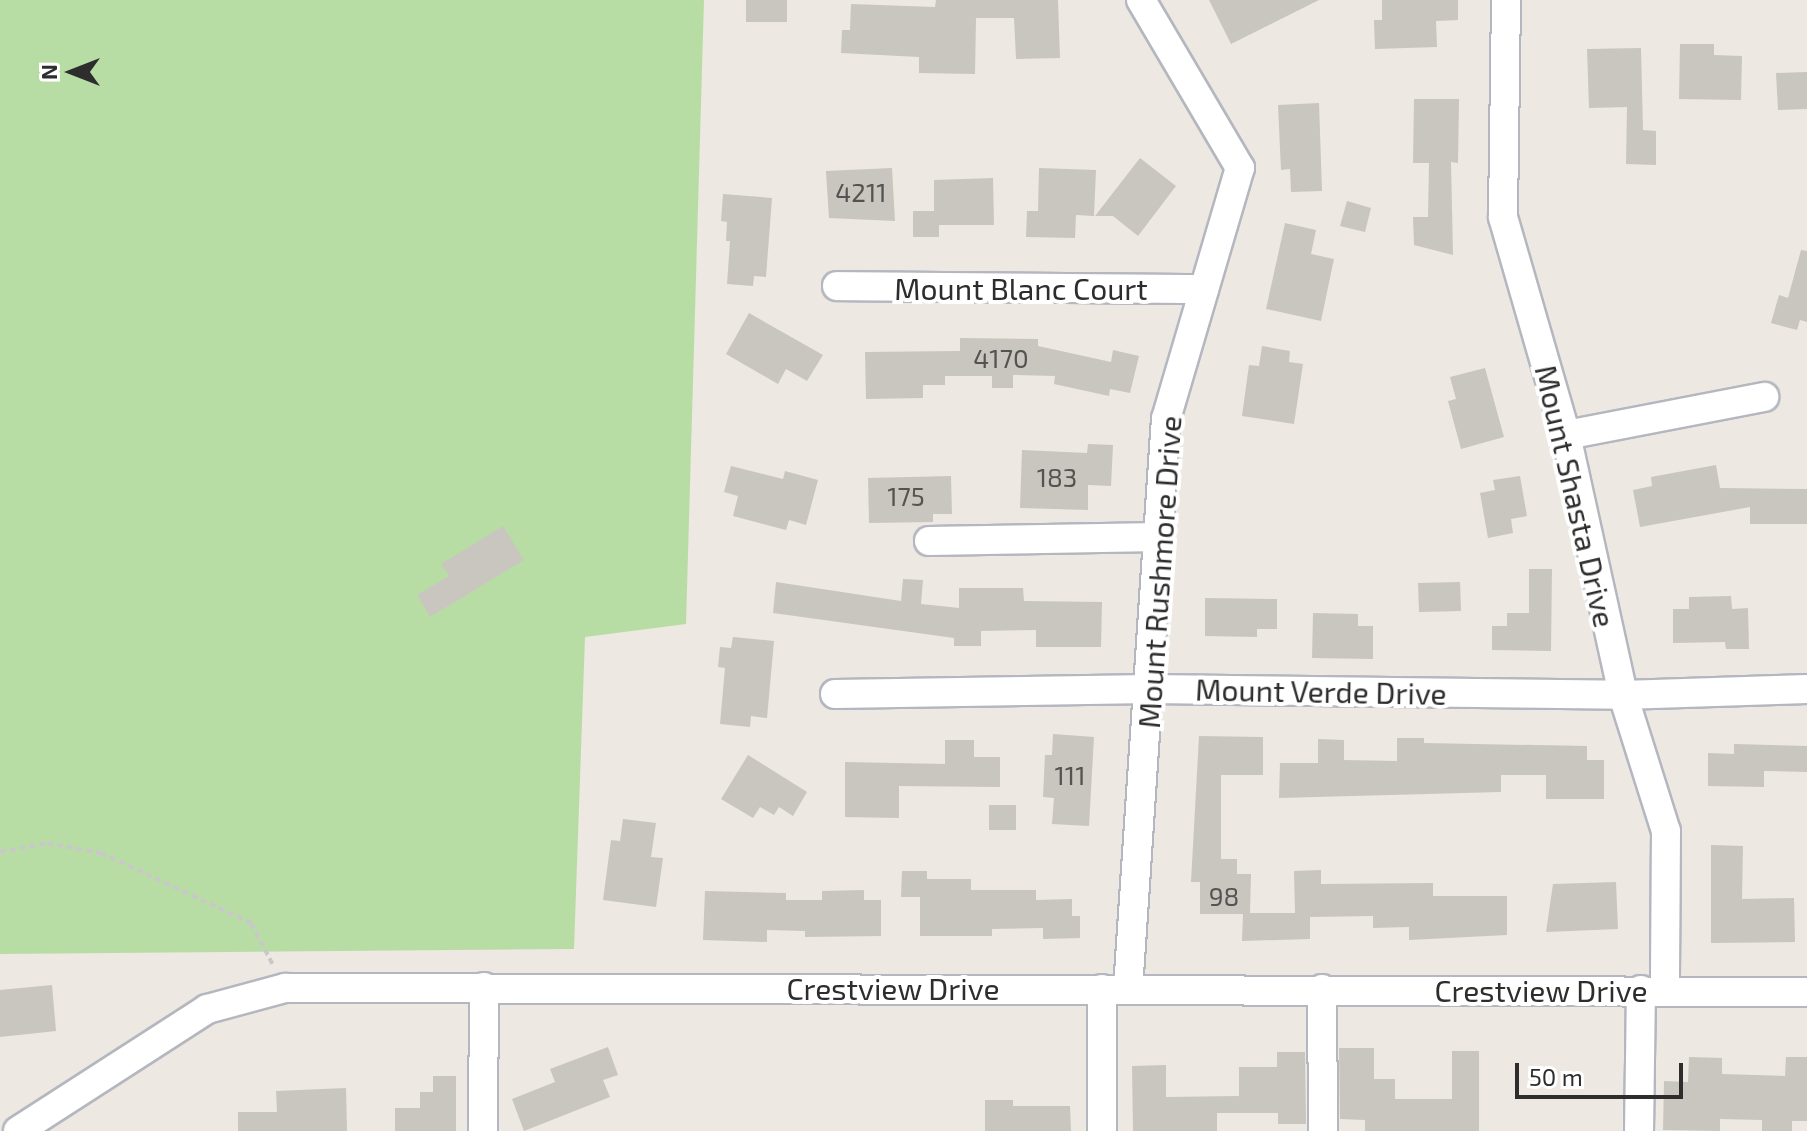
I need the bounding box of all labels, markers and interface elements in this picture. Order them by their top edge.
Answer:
north arrow [32,32,112,112]
text: N [35,64,61,80]
house number: 4211 [835,176,887,208]
street label: Mount Blanc Court [894,270,1148,306]
house number: 4170 [973,342,1029,374]
street label: Mount Shasta Drive [1528,361,1624,631]
street label: Mount Rushmore Drive [1130,414,1188,730]
house number: 183 [1037,461,1077,493]
house number: 175 [887,480,925,512]
street label: Mount Verde Drive [1195,671,1447,711]
house number: 111 [1054,759,1086,791]
house number: 98 [1209,880,1239,912]
street label: Crestview Drive [786,970,1000,1006]
street label: Crestview Drive [1434,972,1648,1008]
scale bar [1519,1047,1687,1097]
text: 50 m [1529,1062,1583,1091]

